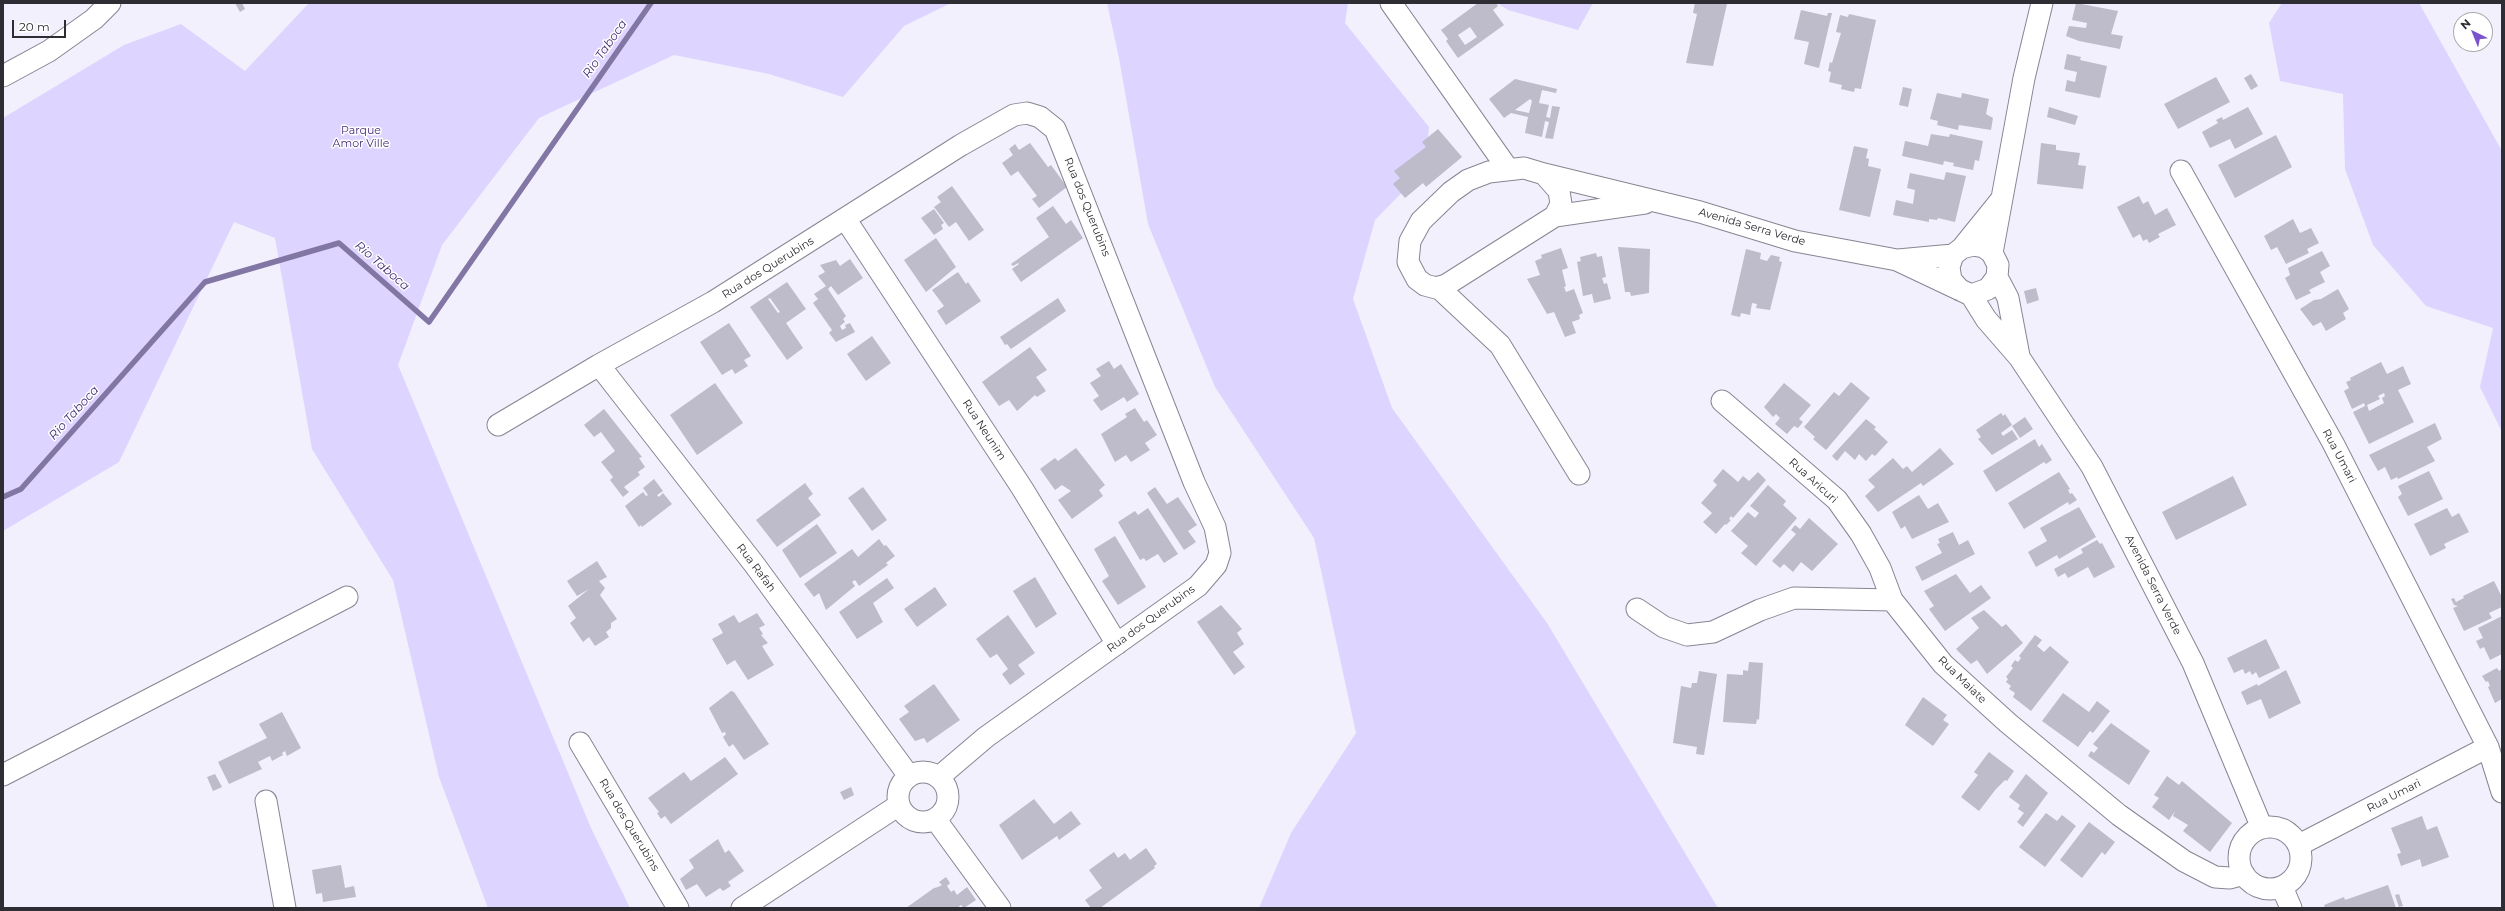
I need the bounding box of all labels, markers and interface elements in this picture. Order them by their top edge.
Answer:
scale bar [14,12,68,38]
north arrow [2453,12,2493,52]
text: N [2457,16,2474,32]
water label: Rio Taboca [580,17,630,81]
text: 20 m [19,19,50,34]
park label: Parque Amor Ville [333,124,389,150]
street label: Rua dos Querubins [1061,156,1113,258]
street label: Avenida Serra Verde [1697,205,1807,249]
street label: Rua dos Querubins [720,234,816,302]
water label: Rio Taboca [352,238,412,294]
water label: Rio Taboca [46,383,102,443]
street label: Rua Neunim [959,397,1009,463]
street label: Rua Umari [2319,427,2359,485]
street label: Rua Aricuri [1786,456,1840,506]
street label: Avenida Serra Verde [2122,533,2184,637]
street label: Rua Rafah [734,541,778,595]
street label: Rua dos Querubins [1104,583,1198,655]
street label: Rua Maiate [1935,654,1989,706]
street label: Rua dos Querubins [596,776,662,874]
street label: Rua Umari [2365,777,2423,815]

